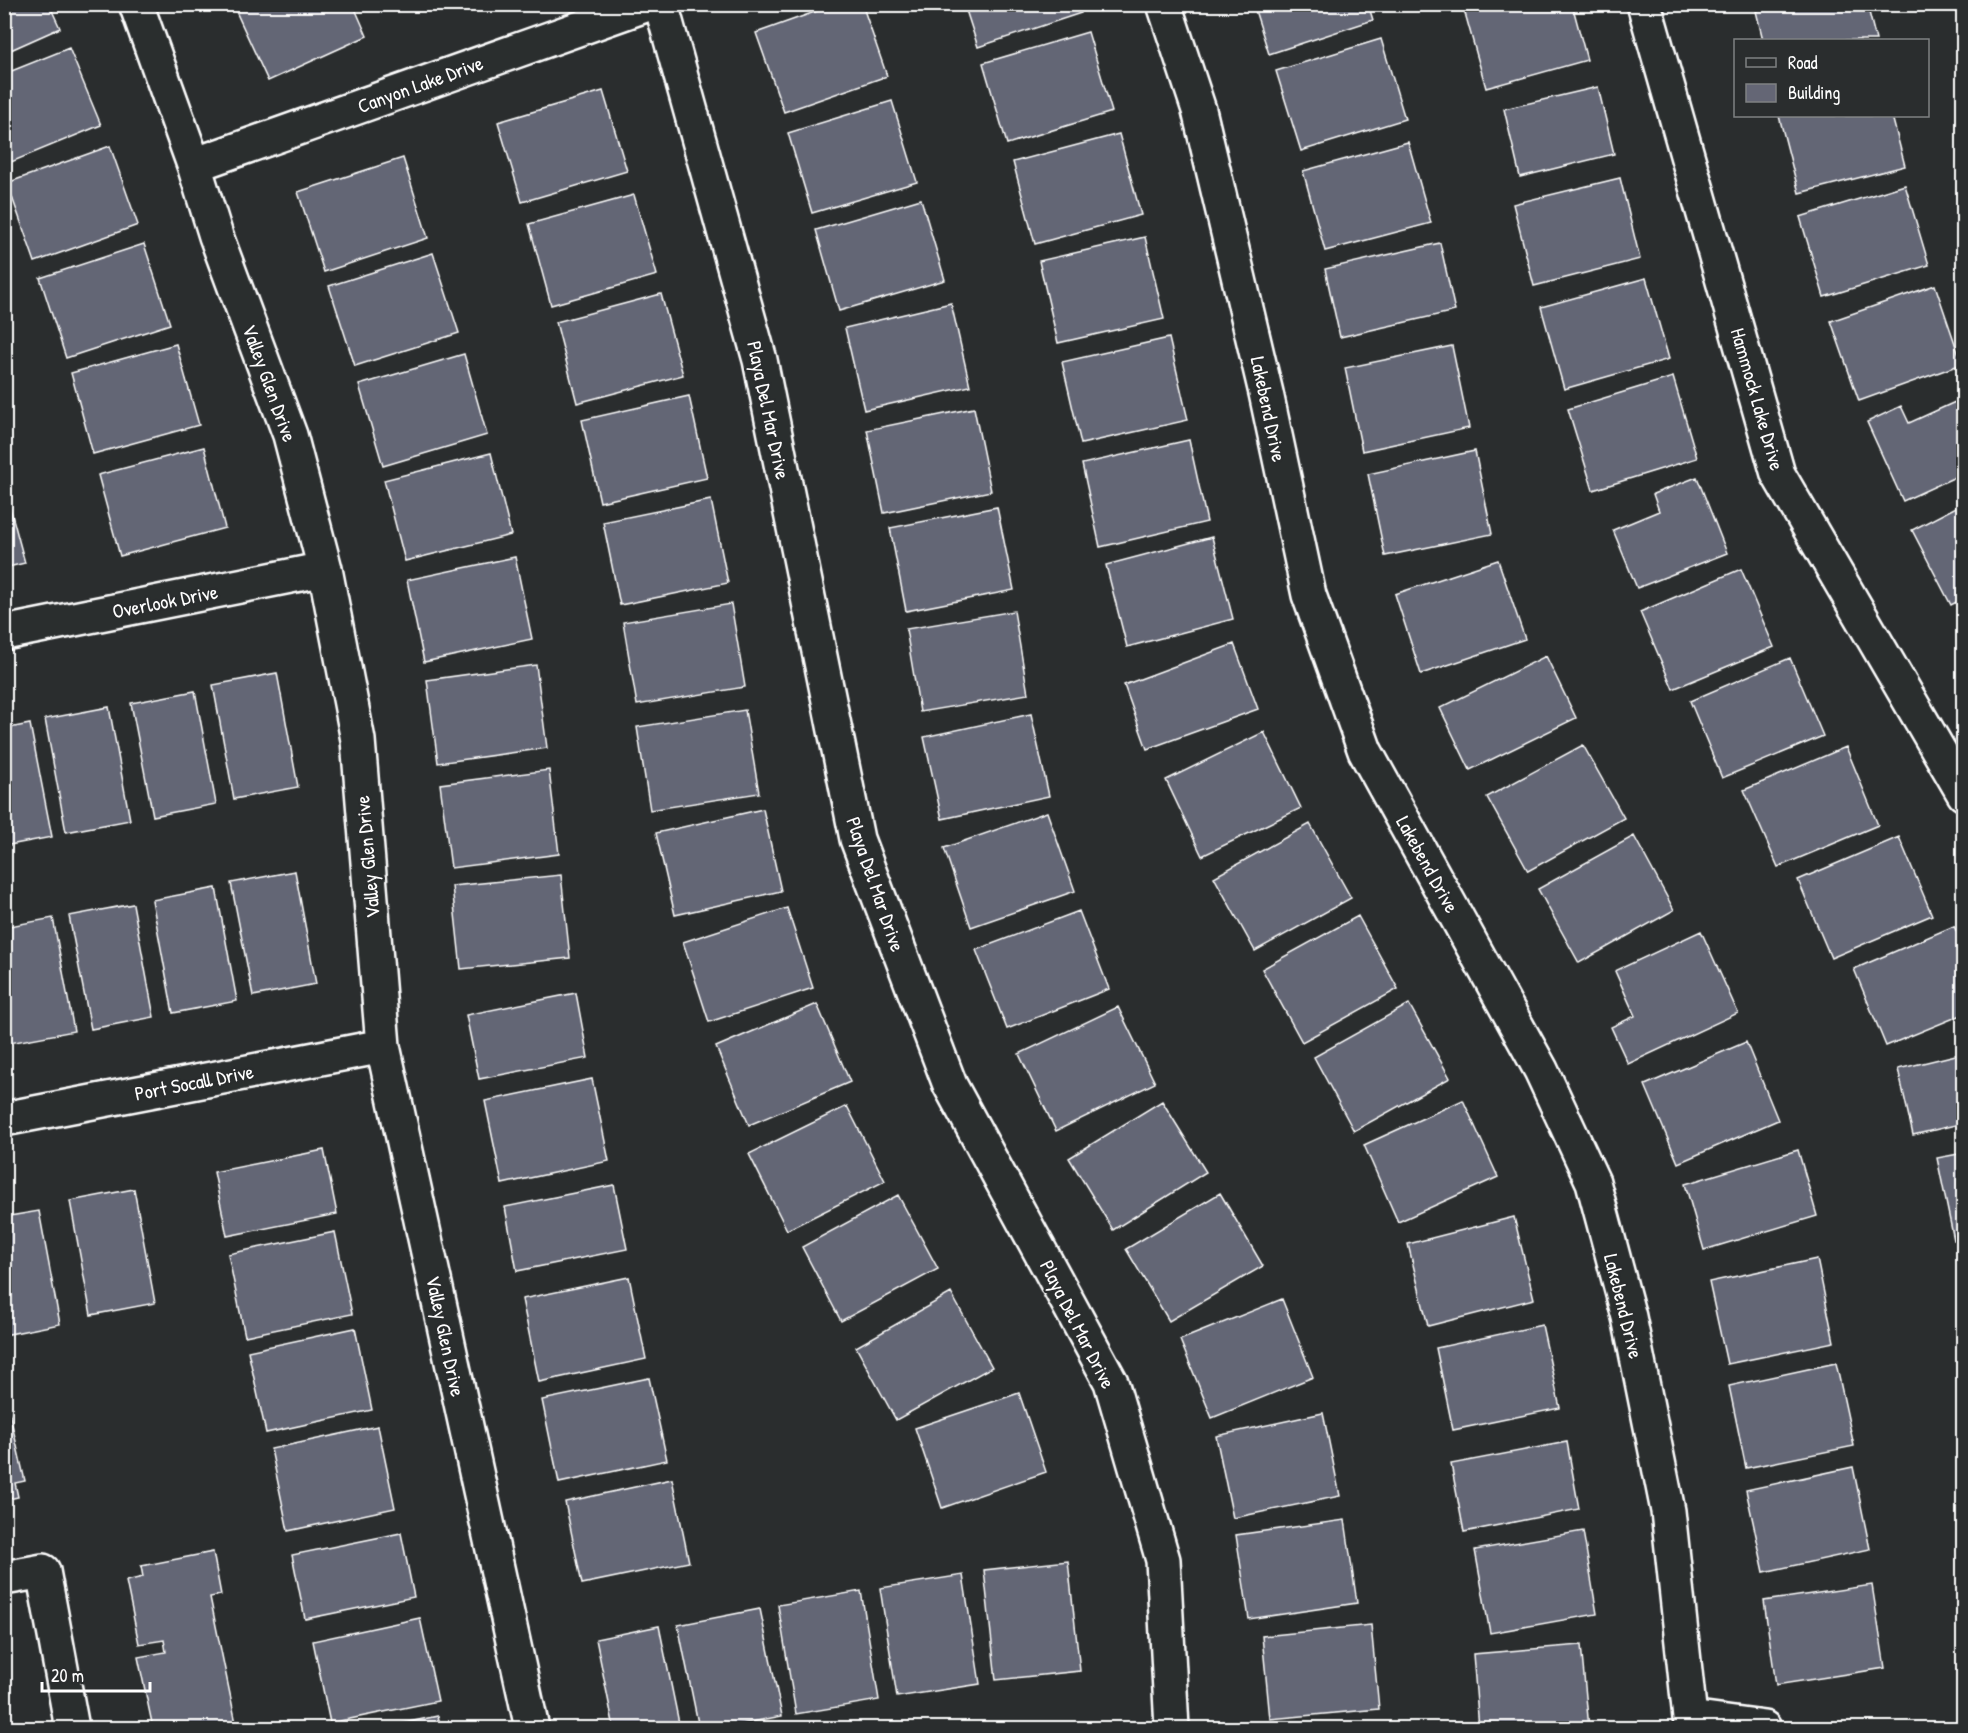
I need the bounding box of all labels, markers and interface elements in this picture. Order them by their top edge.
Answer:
legend [1734,39,1929,117]
street label: Canyon Lake Drive [353,49,487,119]
text: Road [1788,50,1818,75]
text: Building [1788,80,1840,105]
street label: Valley Glen Drive [236,321,304,445]
street label: Hammock Lake Drive [1725,325,1791,473]
street label: Playa Del Mar Drive [741,338,797,482]
street label: Lakebend Drive [1245,354,1293,464]
street label: Overlook Drive [110,578,220,624]
street label: Valley Glen Drive [348,795,386,919]
street label: Lakebend Drive [1390,811,1466,917]
street label: Playa Del Mar Drive [840,813,912,955]
street label: Port Socall Drive [132,1057,256,1107]
street label: Lakebend Drive [1598,1251,1650,1361]
street label: Playa Del Mar Drive [1034,1255,1122,1393]
street label: Valley Glen Drive [420,1273,472,1399]
scale bar [42,1655,150,1693]
text: 20 m [51,1663,84,1688]

